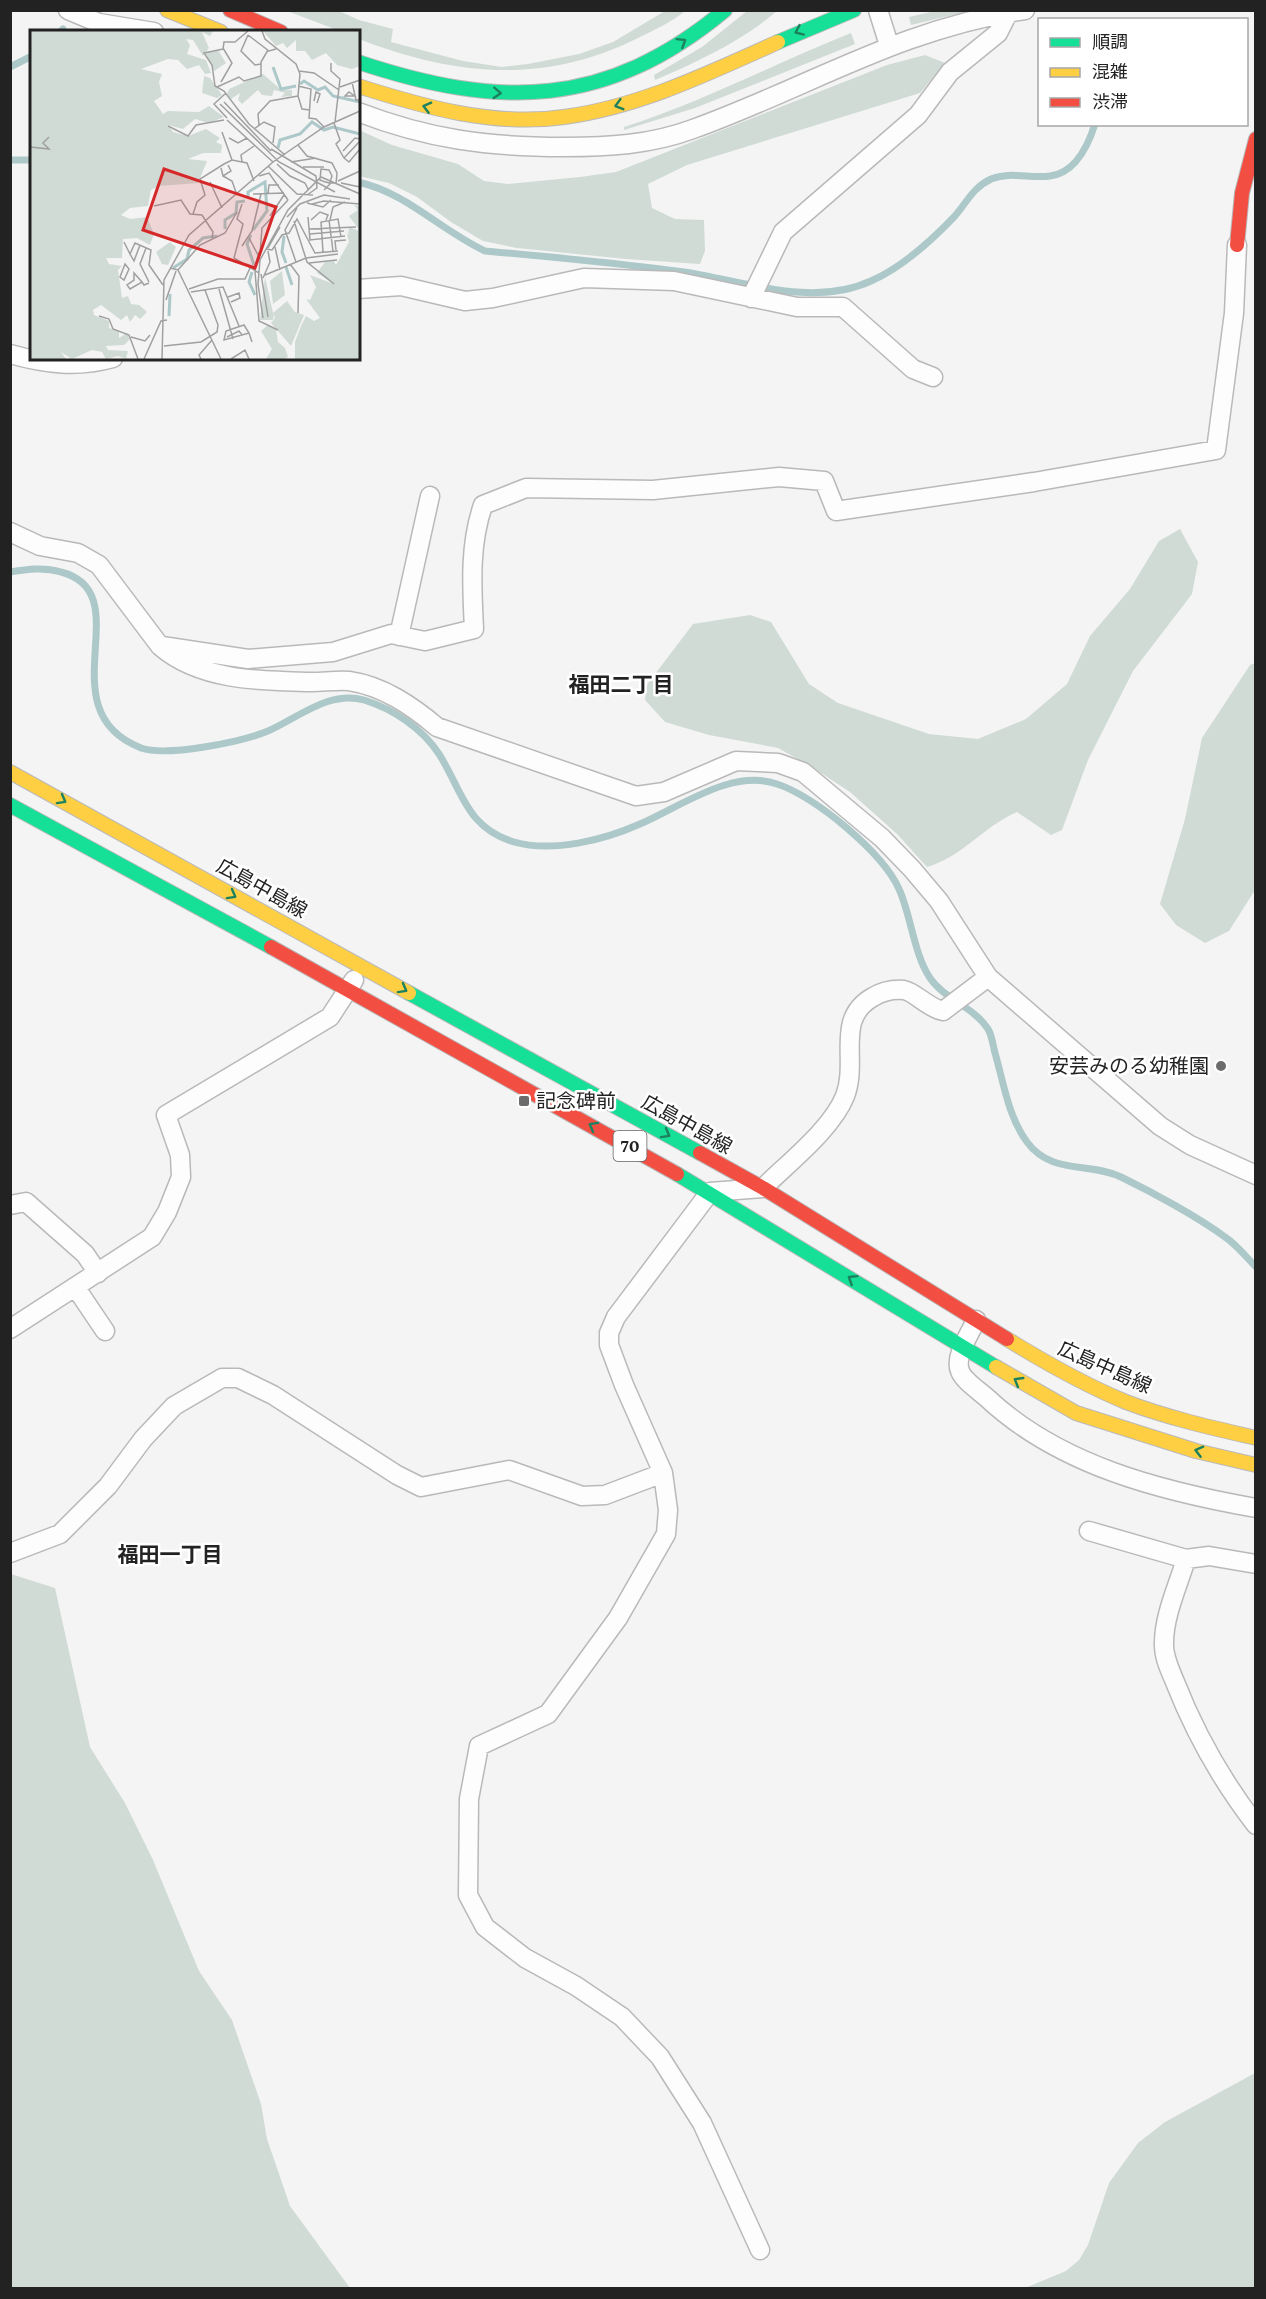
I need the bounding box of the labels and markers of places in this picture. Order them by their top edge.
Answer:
place label: 安芸みのる幼稚園 [1049,1055,1209,1077]
marker: 安芸みのる幼稚園 [1214,1059,1228,1073]
place label: 記念碑前 [536,1090,616,1112]
marker: 記念碑前 [517,1094,531,1108]

